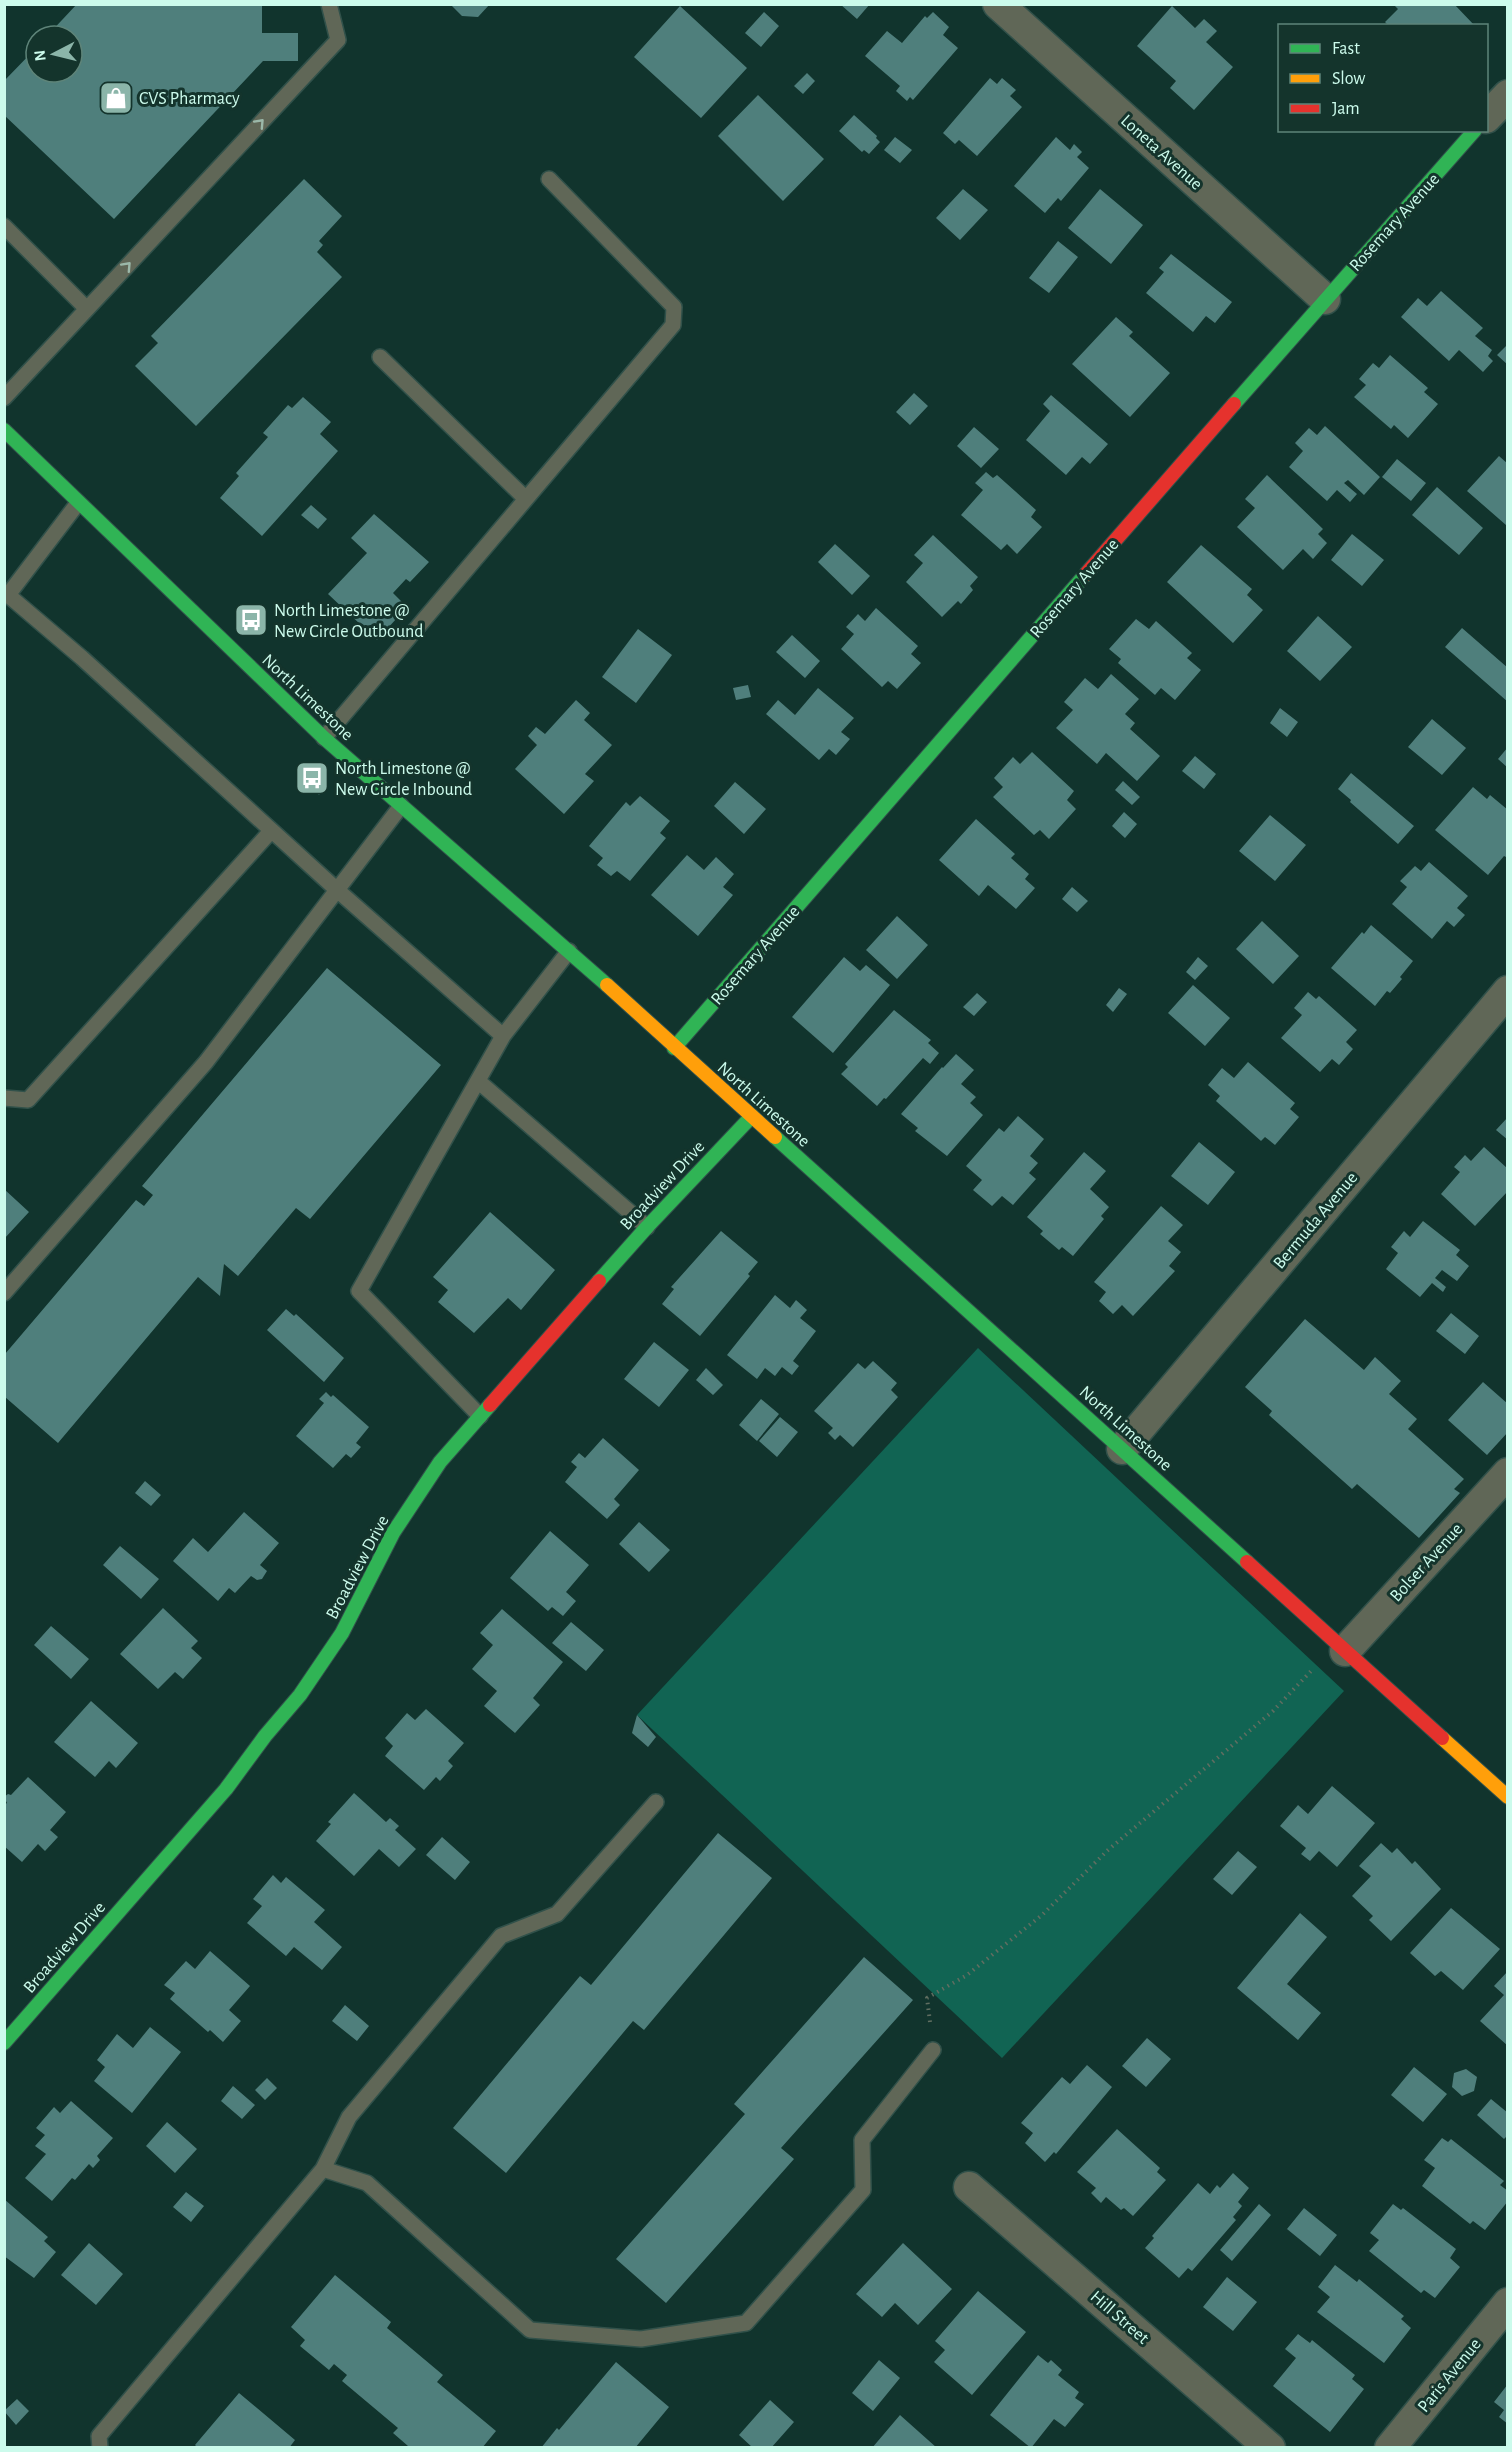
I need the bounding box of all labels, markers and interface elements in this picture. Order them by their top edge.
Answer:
north arrow [24,24,84,84]
legend [1278,24,1488,132]
text: Fast [1332,40,1360,58]
text: N [31,49,49,62]
text: Slow [1332,70,1365,88]
shop icon: CVS Pharmacy [98,80,134,116]
place label: CVS Pharmacy [139,90,240,108]
text: Jam [1332,100,1360,118]
street label: Loneta Avenue [1117,112,1206,194]
one-way arrow [253,119,264,130]
street label: Rosemary Avenue [1346,170,1443,275]
one-way arrow [120,262,131,273]
street label: Rosemary Avenue [1027,536,1122,642]
bus stop icon: North Limestone @ New Circle Outbound [233,602,269,638]
place label: North Limestone @ New Circle Outbound [274,602,424,641]
street label: North Limestone [258,651,356,744]
bus stop icon: North Limestone @ New Circle Inbound [294,760,330,796]
place label: North Limestone @ New Circle Inbound [335,760,472,799]
street label: Rosemary Avenue [708,903,803,1009]
street label: North Limestone [714,1059,813,1151]
street label: Broadview Drive [617,1138,708,1234]
street label: Bermuda Avenue [1270,1169,1361,1272]
street label: North Limestone [1076,1383,1175,1475]
street label: Broadview Drive [323,1513,393,1622]
street label: Bolser Avenue [1387,1520,1467,1605]
street label: Broadview Drive [20,1899,109,1997]
street label: Hill Street [1087,2288,1152,2348]
street label: Paris Avenue [1415,2335,1485,2416]

